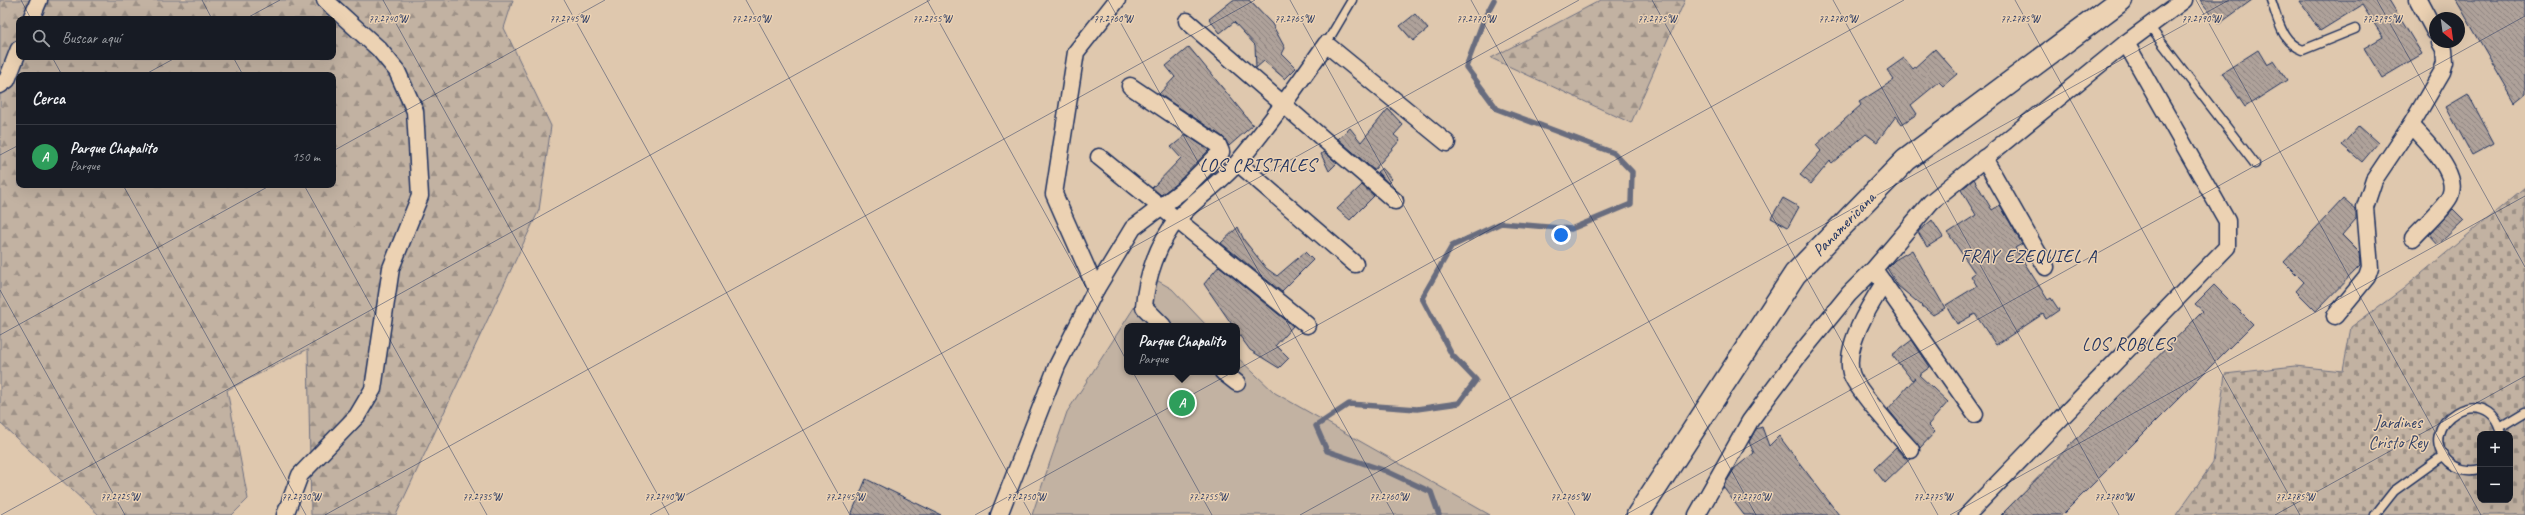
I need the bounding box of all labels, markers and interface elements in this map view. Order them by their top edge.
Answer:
text: 77.2740°W [368,12,409,25]
text: 77.2745°W [549,12,590,25]
text: 77.2750°W [731,12,772,25]
text: 77.2755°W [912,12,953,25]
text: 77.2760°W [1093,12,1134,25]
text: 77.2765°W [1274,12,1315,25]
text: 77.2770°W [1456,12,1497,25]
text: 77.2775°W [1637,12,1678,25]
text: 77.2780°W [1818,12,1859,25]
text: 77.2785°W [2000,12,2041,25]
text: 77.2790°W [2181,12,2222,25]
text: 77.2795°W [2362,12,2403,25]
north arrow [2429,12,2465,48]
search box [16,16,336,60]
icon: search [30,27,52,49]
text: Buscar aquí [62,29,121,48]
text: Cerca [32,88,65,109]
text: Parque Chapalito [70,139,157,158]
text: A [42,149,48,165]
text: 150 m [292,149,320,165]
district label: LOS CRISTALES [1199,154,1319,176]
text: Parque [70,158,100,174]
street label: Panamericana [1808,186,1881,261]
your location [1551,225,1571,245]
district label: FRAY EZEQUIEL A [1961,245,2097,267]
popup [1124,323,1240,375]
text: Parque Chapalito [1139,332,1225,351]
district label: LOS ROBLES [2082,333,2176,355]
text: Parque [1139,351,1168,367]
pin: A [1169,388,1195,418]
park label: Jardines Cristo Rey [2368,412,2429,453]
map controls [2477,431,2513,503]
button: + [2477,431,2513,467]
button: − [2477,467,2513,503]
text: 77.2725°W [100,490,141,503]
text: 77.2730°W [281,490,322,503]
text: 77.2735°W [462,490,503,503]
text: 77.2740°W [644,490,685,503]
text: 77.2745°W [825,490,866,503]
text: 77.2750°W [1006,490,1047,503]
text: 77.2755°W [1188,490,1229,503]
text: 77.2760°W [1369,490,1410,503]
text: 77.2765°W [1550,490,1591,503]
text: 77.2770°W [1731,490,1772,503]
text: 77.2775°W [1913,490,1954,503]
text: 77.2780°W [2094,490,2135,503]
text: 77.2785°W [2275,490,2316,503]

